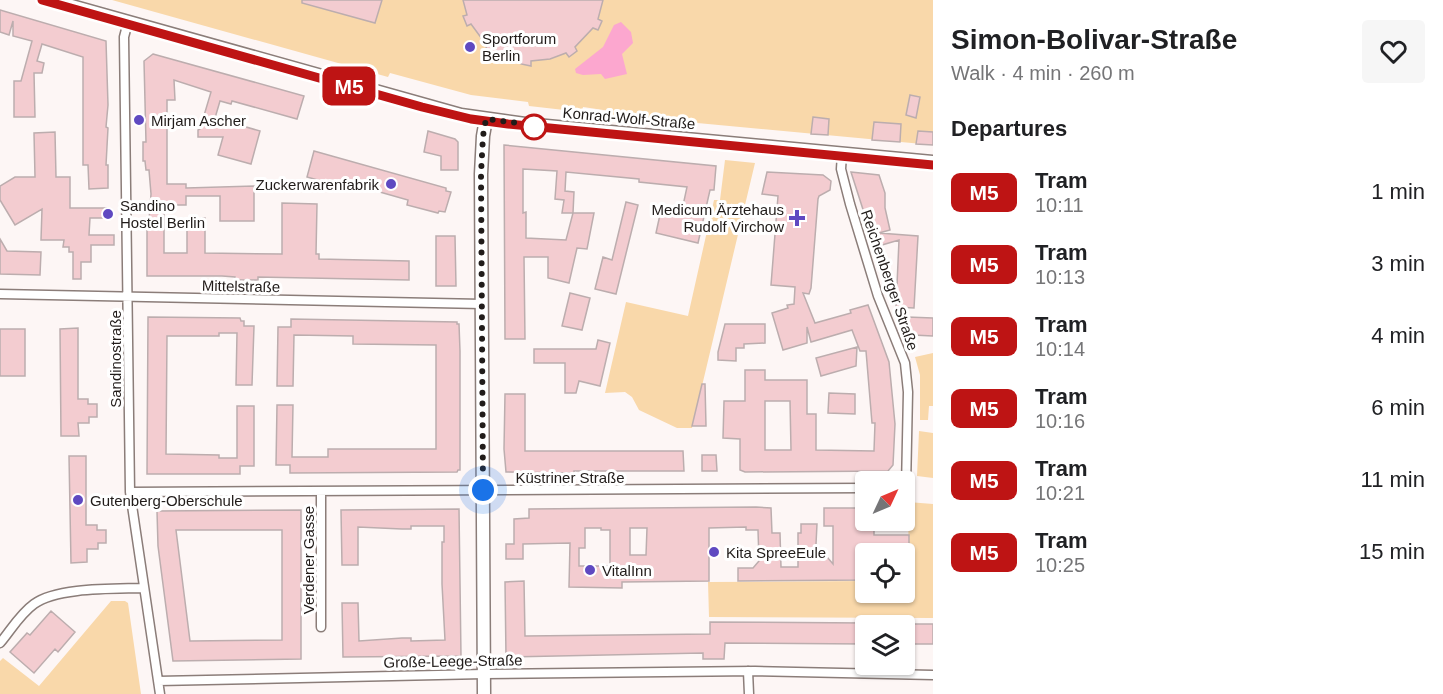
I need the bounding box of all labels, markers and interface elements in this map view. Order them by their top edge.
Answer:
button: heart [1362,20,1425,83]
text: Simon-Bolivar-Straße [951,24,1237,55]
place label: Sportforum Berlin [482,30,556,64]
marker: Sportforum Berlin [463,40,477,54]
text: Walk · 4 min · 260 m [951,62,1135,84]
line badge: M5 [322,66,376,106]
text: M5 [334,75,364,98]
street label: Konrad-Wolf-Straße [562,104,696,132]
place label: Mirjam Ascher [151,112,246,129]
marker: Mirjam Ascher [132,113,146,127]
unlabelled marker [521,114,547,140]
text: Departures [951,116,1067,141]
text: Tram [1035,168,1088,193]
place label: Zuckerwarenfabrik [256,176,379,193]
marker: Zuckerwarenfabrik [384,177,398,191]
text: 1 min [1371,179,1425,204]
text: M5 [969,181,999,204]
text: 10:11 [1035,194,1084,216]
place label: Sandino Hostel Berlin [120,197,205,231]
place label: Medicum Ärztehaus Rudolf Virchow [651,201,784,235]
marker: Sandino Hostel Berlin [101,207,115,221]
street label: Reichenberger Straße [858,207,922,353]
marker: Medicum Ärztehaus Rudolf Virchow [788,209,806,227]
text: Tram [1035,240,1088,265]
text: 3 min [1371,251,1425,276]
text: M5 [969,253,999,276]
text: 10:13 [1035,266,1085,288]
street label: Mittelstraße [202,277,280,295]
street label: Sandinostraße [107,310,124,408]
text: Tram [1035,312,1088,337]
text: 4 min [1371,323,1425,348]
text: M5 [969,325,999,348]
text: 10:14 [1035,338,1085,360]
text: Tram [1035,384,1088,409]
text: 6 min [1371,395,1425,420]
text: M5 [969,397,999,420]
text: 10:16 [1035,410,1085,432]
text: Tram [1035,456,1088,481]
text: 11 min [1361,467,1425,492]
street label: Küstriner Straße [515,469,625,486]
text: M5 [969,469,999,492]
north arrow [855,471,915,531]
map controls [855,471,915,675]
your location [468,475,498,505]
text: 10:21 [1035,482,1085,504]
place label: Gutenberg-Oberschule [90,492,243,509]
marker: Gutenberg-Oberschule [71,493,85,507]
street label: Verdener Gasse [300,506,317,614]
text: Tram [1035,528,1088,553]
text: 15 min [1359,539,1425,564]
text: M5 [969,541,999,564]
button: locate [855,543,915,603]
place label: Kita SpreeEule [726,544,826,561]
marker: Kita SpreeEule [707,545,721,559]
text: 10:25 [1035,554,1085,576]
place label: VitalInn [602,562,652,579]
marker: VitalInn [583,563,597,577]
button: layers [855,615,915,675]
street label: Große-Leege-Straße [383,651,523,671]

